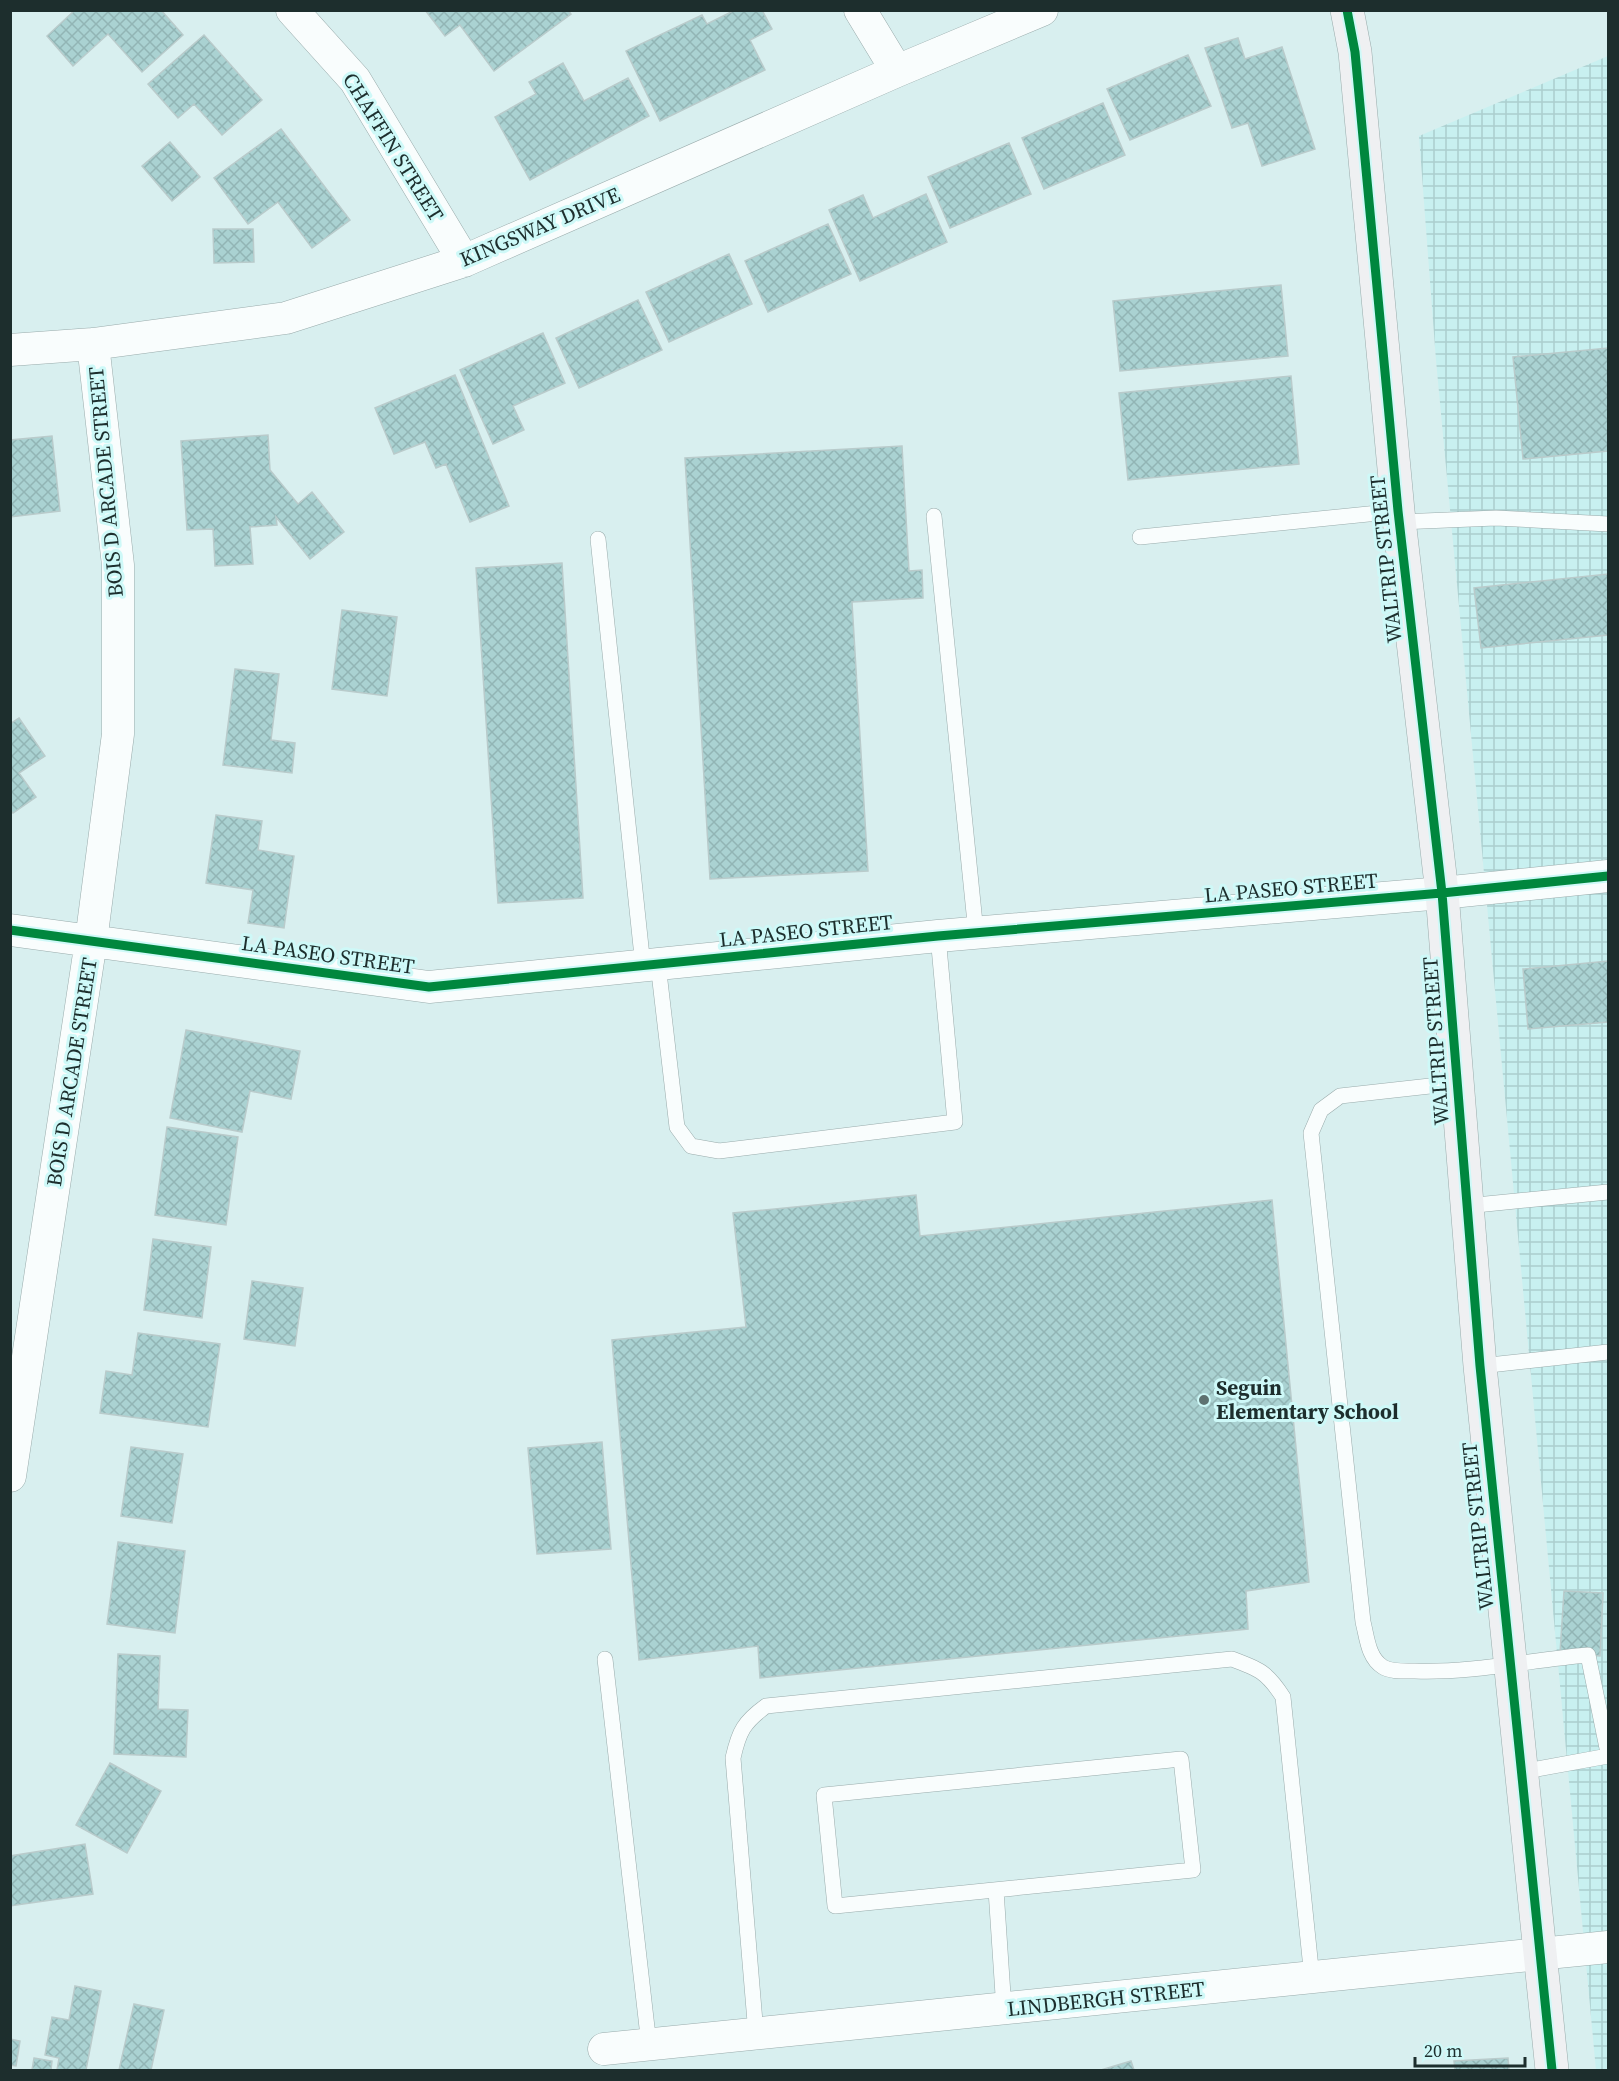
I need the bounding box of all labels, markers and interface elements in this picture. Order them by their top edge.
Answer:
street label: CHAFFIN STREET [336,67,451,227]
street label: KINGSWAY DRIVE [455,180,624,273]
street label: BOIS D ARCADE STREET [81,365,130,599]
street label: WALTRIP STREET [1362,473,1409,644]
street label: LA PASEO STREET [1203,865,1379,910]
street label: LA PASEO STREET [718,907,894,954]
street label: LA PASEO STREET [240,928,417,981]
street label: BOIS D ARCADE STREET [39,955,104,1188]
street label: WALTRIP STREET [1415,956,1456,1126]
place label: Seguin Elementary School [1216,1373,1399,1426]
marker: Seguin Elementary School [1197,1393,1211,1407]
street label: WALTRIP STREET [1454,1440,1501,1611]
street label: LINDBERGH STREET [1006,1974,1206,2023]
scale bar [1415,2030,1524,2068]
text: 20 m [1424,2038,1462,2063]

